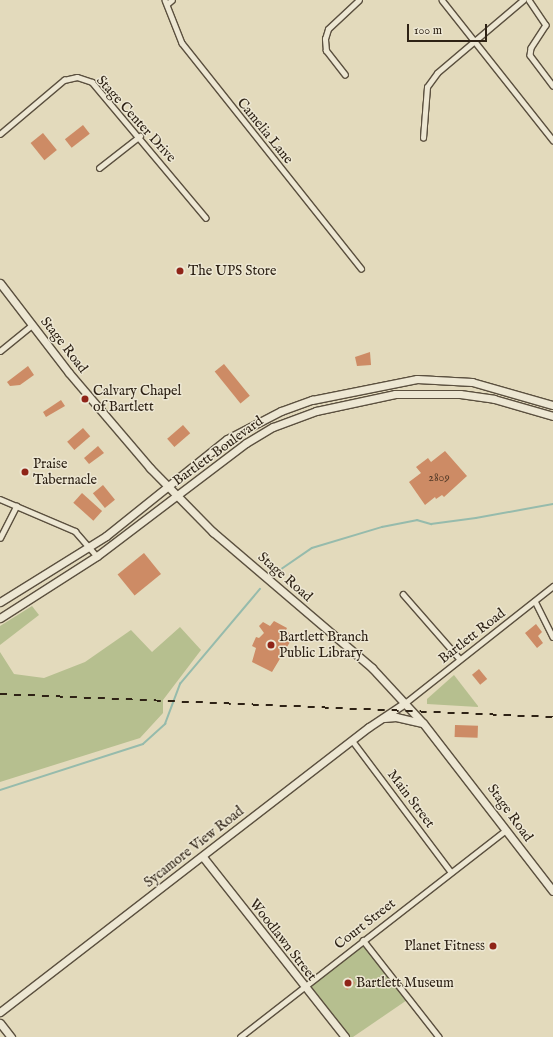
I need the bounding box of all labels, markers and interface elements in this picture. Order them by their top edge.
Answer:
scale bar [409,16,489,42]
text: 100 m [414,23,442,38]
street label: Stage Center Drive [93,72,179,166]
street label: Camelia Lane [233,95,297,167]
place label: The UPS Store [188,263,276,279]
marker: The UPS Store [175,266,185,276]
street label: Stage Road [37,314,91,376]
place label: Calvary Chapel of Bartlett [93,383,181,416]
marker: Calvary Chapel of Bartlett [80,394,90,404]
street label: Bartlett Boulevard [170,413,266,489]
place label: Praise Tabernacle [33,456,97,488]
marker: Praise Tabernacle [20,467,30,477]
house number: 2809 [428,471,450,485]
street label: Stage Road [254,549,316,605]
street label: Bartlett Road [435,605,509,667]
place label: Bartlett Branch Public Library [279,629,368,662]
marker: Bartlett Branch Public Library [266,640,276,650]
street label: Main Street [384,767,438,831]
street label: Stage Road [484,781,536,845]
street label: Sycamore View Road [141,803,247,891]
street label: Court Street [331,895,399,953]
street label: Woodlawn Street [246,896,320,984]
place label: Planet Fitness [404,938,485,954]
marker: Planet Fitness [488,941,498,951]
place label: Bartlett Museum [356,975,454,991]
marker: Bartlett Museum [343,978,353,988]

